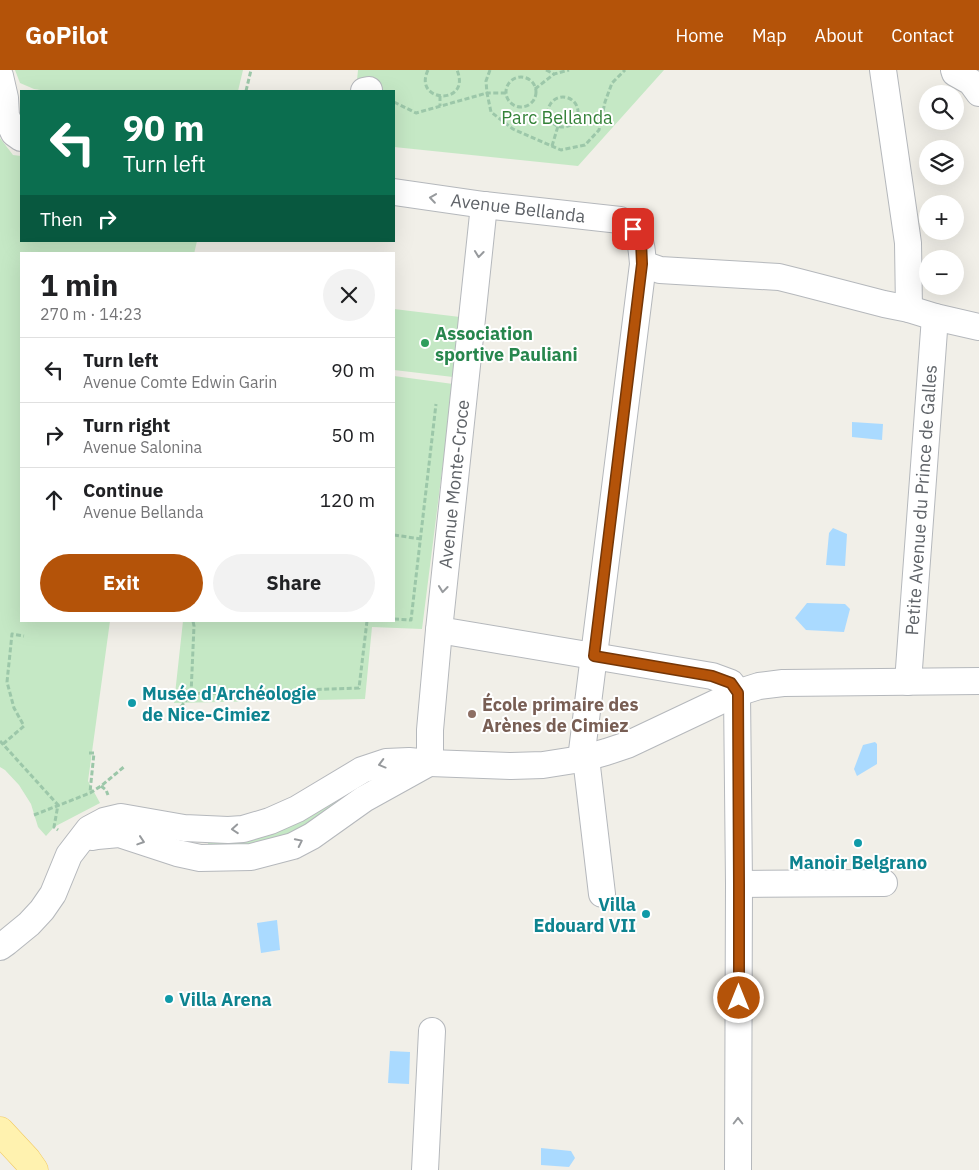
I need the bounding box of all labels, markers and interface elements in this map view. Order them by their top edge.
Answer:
text: GoPilot [25,19,108,51]
text: Home [676,24,724,47]
text: Map [752,24,787,47]
text: About [815,24,863,47]
text: Contact [891,24,954,47]
map controls [919,85,964,295]
button: search [919,85,964,130]
text: 90 m [123,105,205,151]
park label: Parc Bellanda [501,106,613,129]
icon: left [40,110,105,175]
button: layers [919,140,964,185]
text: Turn left [123,149,206,178]
street label: Avenue Bellanda [449,188,587,228]
one-way arrow [429,193,437,204]
button: + [919,195,964,240]
icon: right [93,205,121,233]
text: Then [40,207,83,231]
pin [612,208,654,250]
icon: arrive [619,215,647,243]
one-way arrow [474,250,485,258]
button: − [919,250,964,295]
text: 1 min [40,265,118,304]
button: close [323,269,375,321]
text: 270 m · 14:23 [40,304,142,324]
place label: Association sportive Pauliani [435,322,578,366]
marker: Association sportive Pauliani [419,337,431,349]
text: Turn left [83,348,159,372]
icon: left [40,356,68,384]
text: 90 m [331,358,375,382]
street label: Petite Avenue du Prince de Galles [900,364,942,636]
text: Avenue Comte Edwin Garin [83,372,277,392]
street label: Avenue Monte-Croce [434,398,474,570]
text: Turn right [83,413,170,437]
icon: right [40,421,68,449]
text: 50 m [331,423,375,447]
text: Avenue Salonina [83,437,202,457]
text: Continue [83,478,163,502]
icon: ahead [40,486,68,514]
text: 120 m [320,488,375,512]
text: Avenue Bellanda [83,502,204,522]
button: Exit [40,554,203,612]
button: Share [213,554,375,612]
one-way arrow [438,585,449,593]
place label: Musée d'Archéologie de Nice-Cimiez [142,682,317,726]
place label: École primaire des Arènes de Cimiez [482,692,638,737]
marker: Musée d'Archéologie de Nice-Cimiez [126,697,138,709]
marker: École primaire des Arènes de Cimiez [466,708,478,720]
one-way arrow [378,758,386,768]
one-way arrow [230,823,238,834]
one-way arrow [137,835,145,845]
marker: Manoir Belgrano [852,837,864,849]
one-way arrow [294,838,303,848]
place label: Manoir Belgrano [789,851,927,874]
place label: Villa Edouard VII [534,893,636,937]
marker: Villa Edouard VII [640,908,652,920]
position arrow [712,971,764,1023]
place label: Villa Arena [179,988,272,1011]
marker: Villa Arena [163,993,175,1005]
one-way arrow [733,1117,743,1125]

